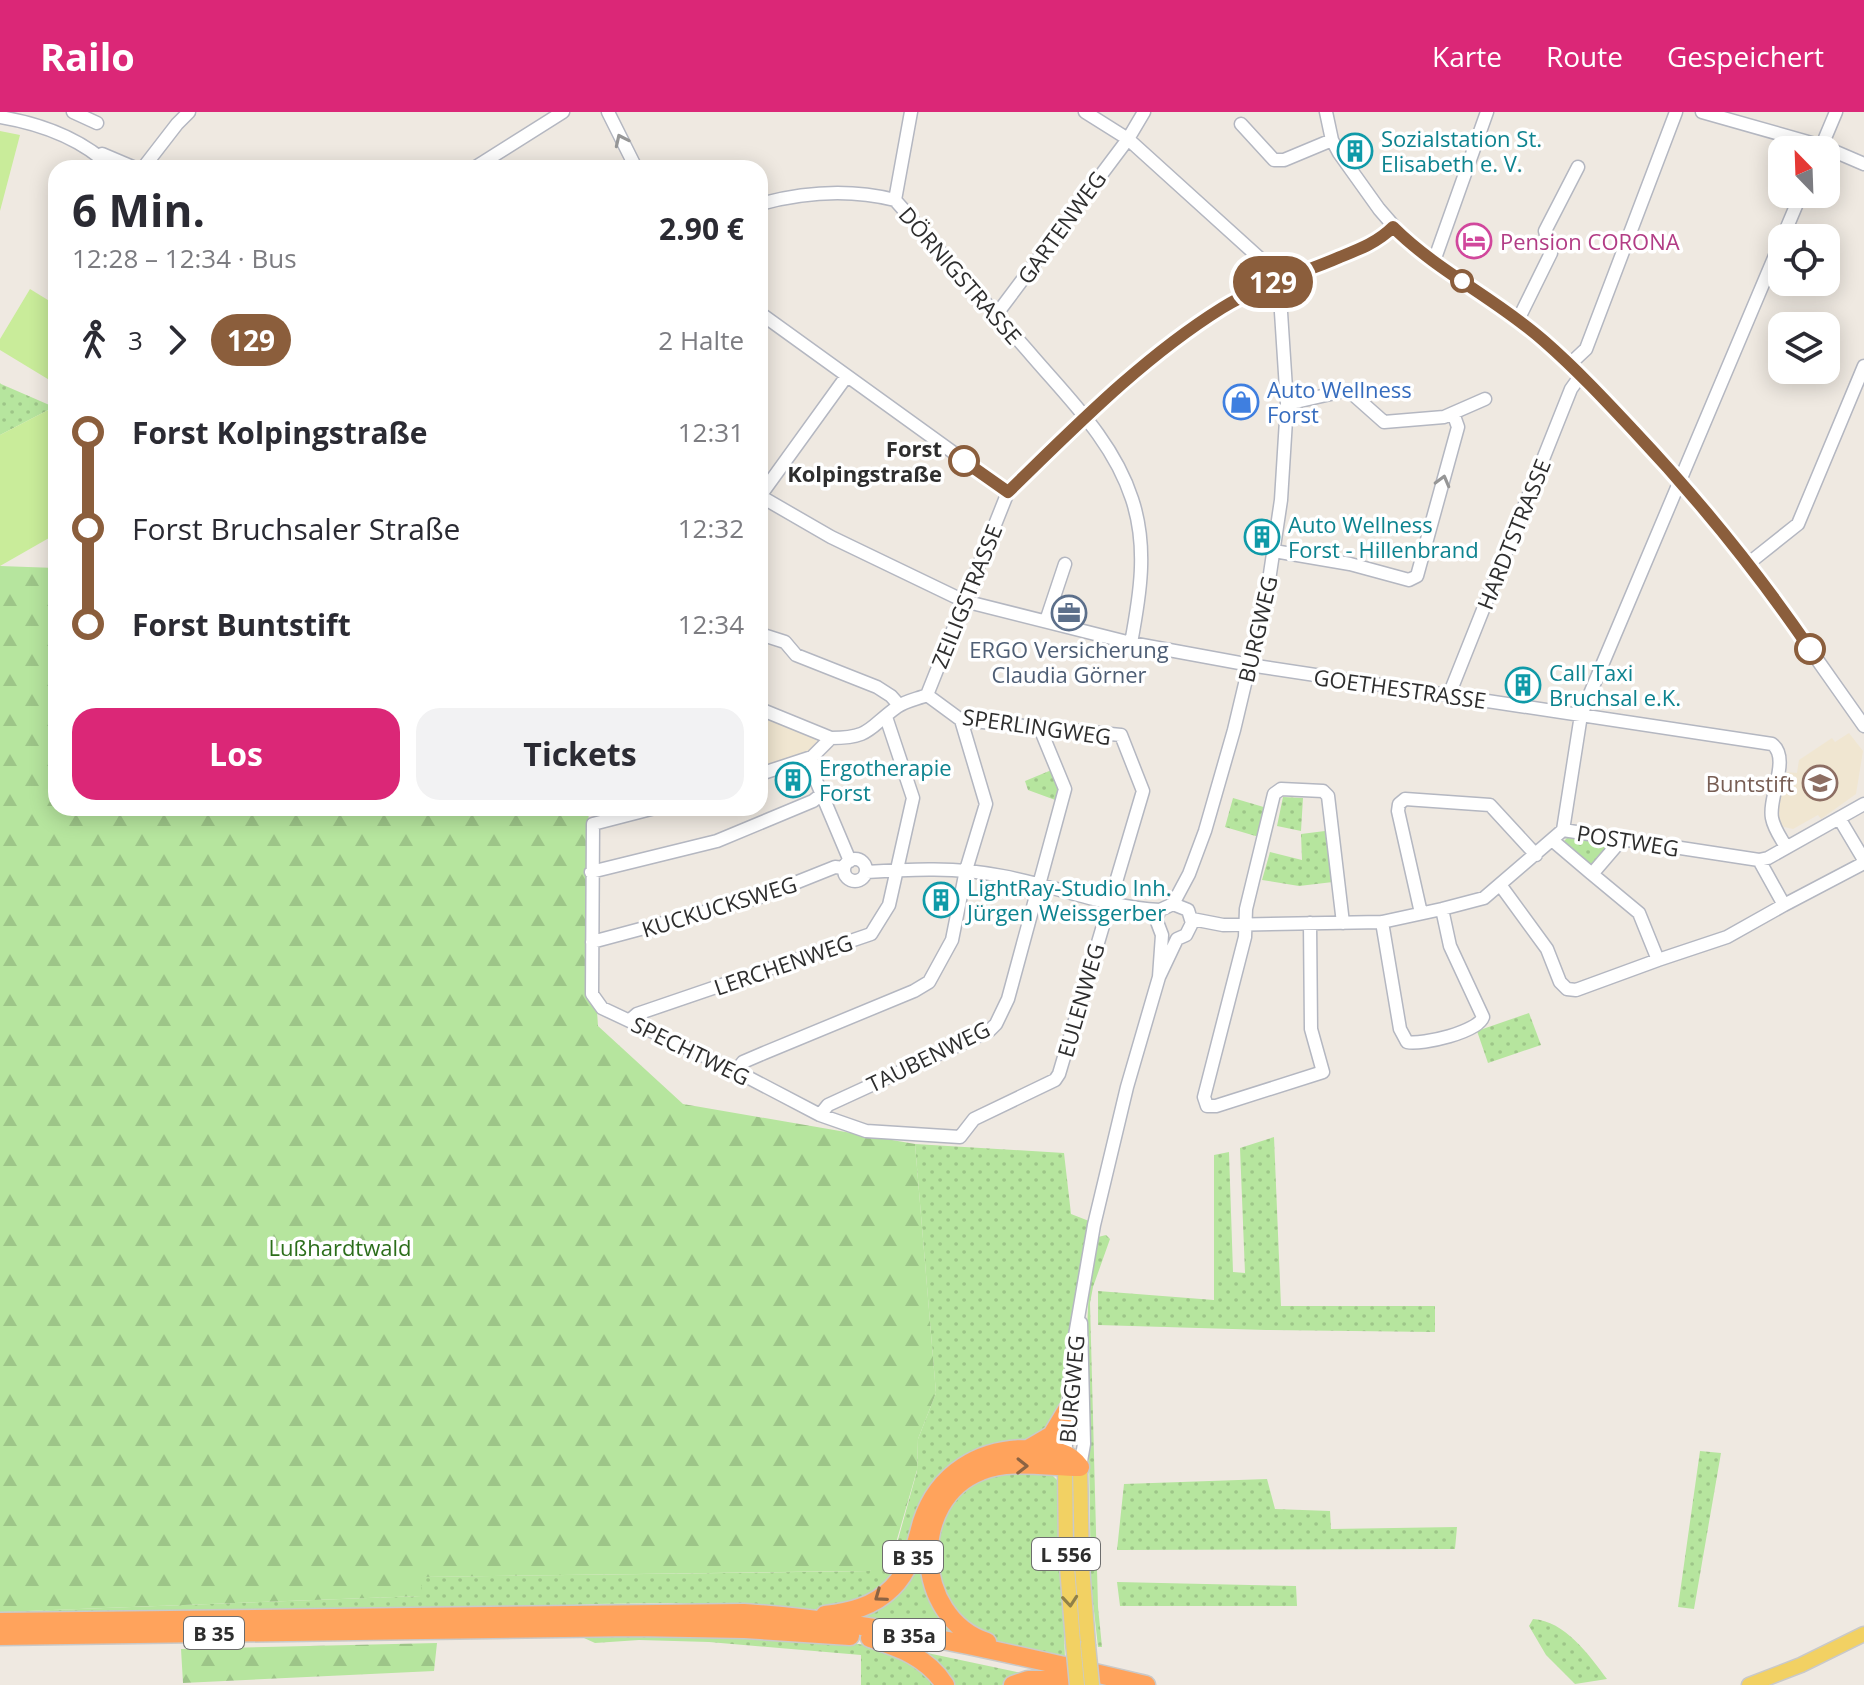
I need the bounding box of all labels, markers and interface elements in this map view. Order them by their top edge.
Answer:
text: Railo [40,30,135,82]
text: Karte [1432,37,1502,75]
text: Route [1546,37,1623,75]
text: Gespeichert [1667,37,1824,75]
place label: Sozialstation St. Elisabeth e. V. [1381,123,1542,178]
building icon: Sozialstation St. Elisabeth e. V. [1336,132,1374,170]
one-way arrow [615,134,631,149]
north arrow [1768,136,1840,208]
map controls [1768,136,1840,384]
street label: GARTENWEG [1010,164,1112,290]
text: 6 Min. [72,180,205,240]
street label: DÖRNIGSTRASSE [893,200,1029,350]
text: 2.90 € [659,208,744,249]
hotel icon: Pension CORONA [1455,222,1493,260]
button: locate [1768,224,1840,296]
place label: Pension CORONA [1500,226,1680,256]
text: 12:28 – 12:34 · Bus [72,240,297,276]
line badge: 129 [1227,256,1319,308]
text: 129 [1249,263,1297,301]
unlabelled marker [1451,270,1473,292]
button: layers [1768,312,1840,384]
icon: walk [72,318,116,362]
icon: forward [155,318,199,362]
text: 129 [227,321,275,359]
text: 3 [128,322,143,358]
text: 2 Halte [658,322,744,358]
place label: Auto Wellness Forst [1267,374,1412,429]
shop icon: Auto Wellness Forst [1222,383,1260,421]
text: Forst Kolpingstraße [132,412,428,453]
text: 12:31 [678,414,744,450]
place label: Forst Kolpingstraße [787,433,942,488]
marker: Forst Kolpingstraße [949,446,979,476]
street label: HARDTSTRASSE [1469,454,1557,614]
one-way arrow [1434,474,1450,488]
text: Forst Bruchsaler Straße [132,508,460,549]
place label: Auto Wellness Forst - Hillenbrand [1288,509,1479,564]
text: 12:32 [678,510,744,546]
building icon: Auto Wellness Forst - Hillenbrand [1243,518,1281,556]
street label: ZEILIGSTRASSE [924,520,1008,672]
street label: BURGWEG [1230,573,1284,685]
office icon: ERGO Versicherung Claudia Görner [1050,594,1088,632]
text: Forst Buntstift [132,604,351,645]
text: 12:34 [678,606,744,642]
place label: ERGO Versicherung Claudia Görner [969,634,1169,689]
unlabelled marker [1795,634,1825,664]
place label: Call Taxi Bruchsal e.K. [1549,657,1681,712]
street label: GOETHESTRASSE [1312,661,1488,715]
building icon: Call Taxi Bruchsal e.K. [1504,666,1542,704]
street label: SPERLINGWEG [961,701,1113,751]
button: Los [72,708,400,800]
button: Tickets [416,708,744,800]
place label: Ergotherapie Forst [819,752,952,807]
building icon: Ergotherapie Forst [774,761,812,799]
school or university icon: Buntstift [1801,764,1839,802]
place label: Buntstift [1706,768,1794,798]
street label: POSTWEG [1575,817,1681,863]
street label: KUCKUCKSWEG [638,868,800,944]
place label: LightRay-Studio Inh. Jürgen Weissgerber [965,872,1172,927]
building icon: LightRay-Studio Inh. Jürgen Weissgerber [922,881,960,919]
street label: LERCHENWEG [710,926,856,1002]
street label: EULENWEG [1049,940,1111,1060]
street label: SPECHTWEG [627,1008,755,1092]
street label: TAUBENWEG [861,1013,995,1099]
park label: Lußhardtwald [269,1232,411,1262]
street label: BURGWEG [1051,1334,1091,1444]
one-way arrow [1016,1457,1029,1474]
road number: L 556 [1032,1538,1100,1570]
road number: B 35 [883,1541,943,1573]
one-way arrow [875,1586,889,1601]
one-way arrow [1061,1595,1078,1608]
road number: B 35 [184,1617,244,1649]
road number: B 35a [873,1619,945,1651]

